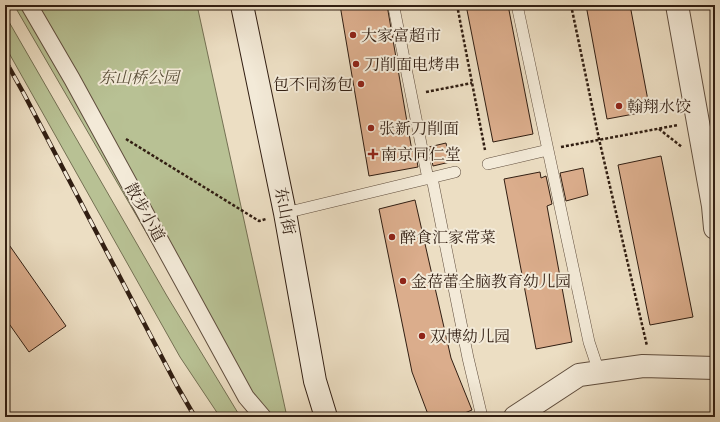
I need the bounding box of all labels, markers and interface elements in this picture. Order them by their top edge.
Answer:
place label: 大家富超市 [361,26,441,45]
marker: 大家富超市 [348,30,358,40]
place label: 刀削面电烤串 [364,55,460,74]
marker: 刀削面电烤串 [351,59,361,69]
park label: 东山桥公园 [99,68,182,87]
place label: 包不同汤包 [273,75,353,94]
marker: 包不同汤包 [356,79,366,89]
place label: 翰翔水饺 [627,97,691,116]
marker: 翰翔水饺 [614,101,624,111]
place label: 张新刀削面 [379,119,459,138]
marker: 张新刀削面 [366,123,376,133]
place label: 南京同仁堂 [381,145,461,164]
marker: 南京同仁堂 [368,149,378,159]
street label: 散步小道 [121,179,169,245]
street label: 东山街 [271,186,299,236]
place label: 醉食汇家常菜 [400,228,496,247]
marker: 醉食汇家常菜 [387,232,397,242]
place label: 金蓓蕾全脑教育幼儿园 [411,272,571,291]
marker: 金蓓蕾全脑教育幼儿园 [398,276,408,286]
place label: 双博幼儿园 [430,327,510,346]
marker: 双博幼儿园 [417,331,427,341]

